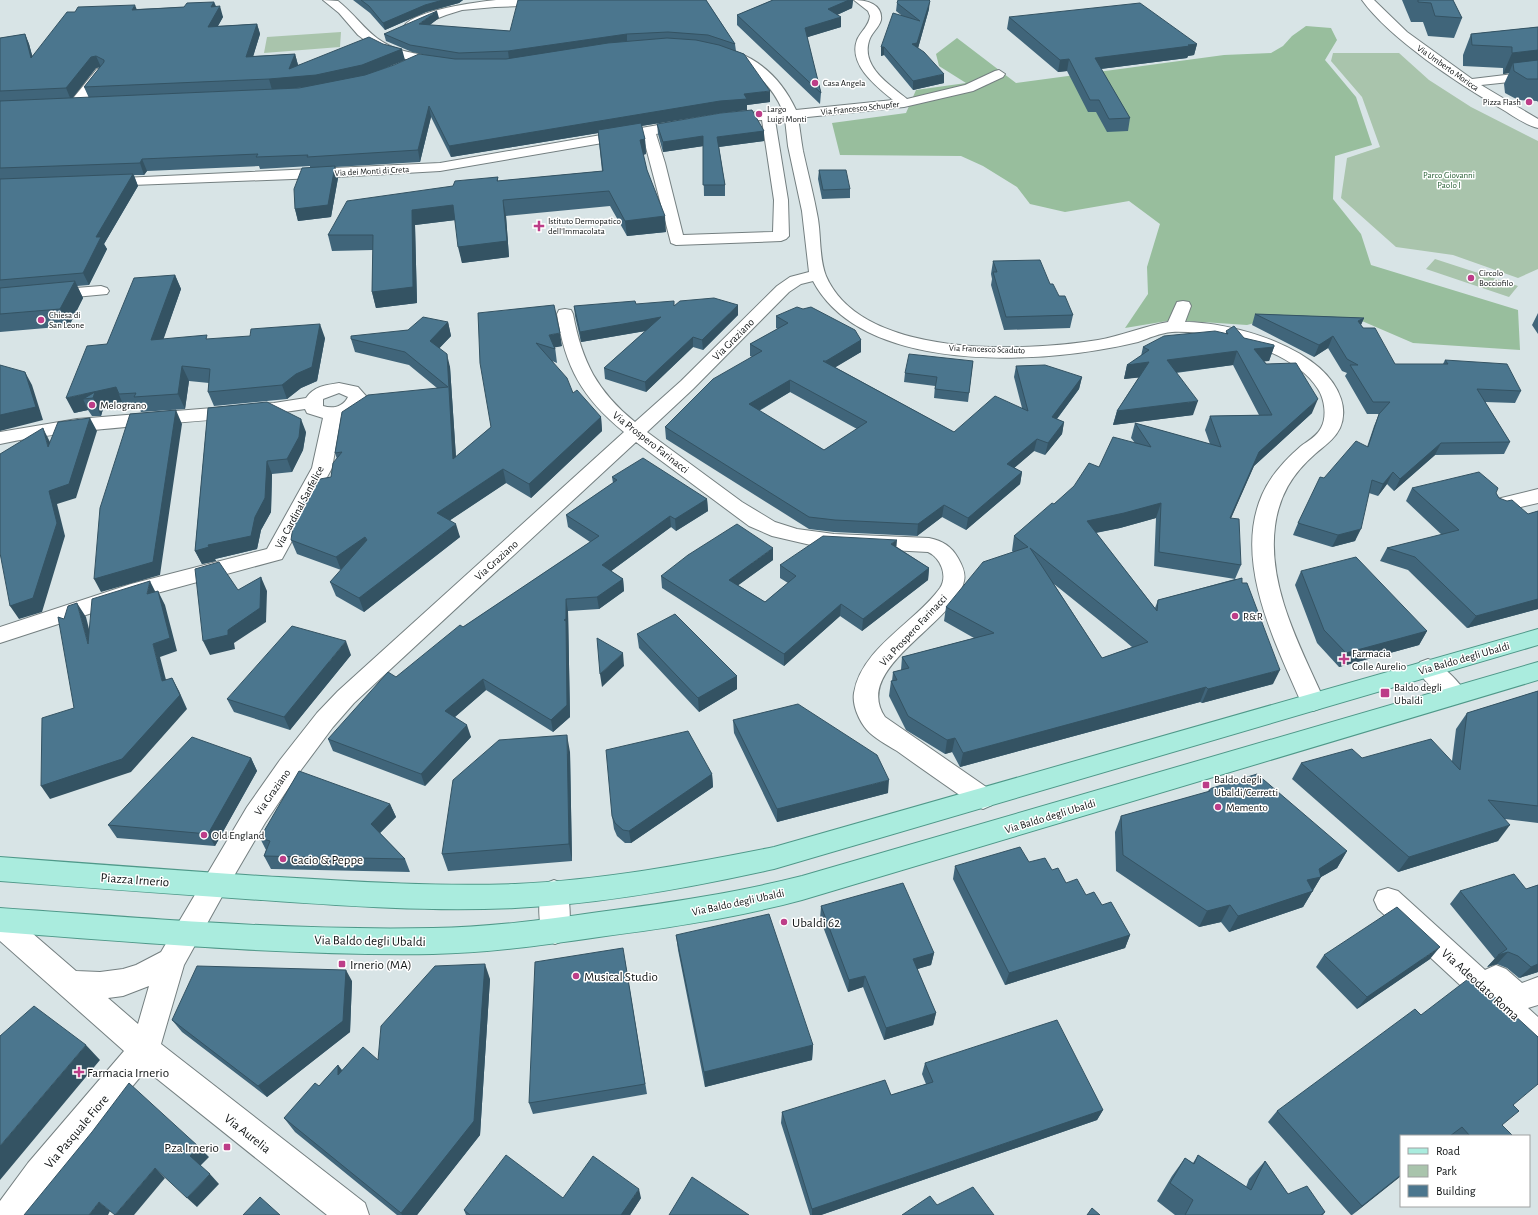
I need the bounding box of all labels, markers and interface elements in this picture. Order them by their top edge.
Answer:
street label: Via Umberto Moricca [1415,44,1480,93]
marker: Casa Angela [810,78,820,88]
place label: Casa Angela [823,79,865,88]
marker: Pizza Flash [1524,97,1534,107]
place label: Pizza Flash [1483,98,1521,107]
street label: Via Francesco Schupfer [820,100,900,117]
place label: Largo Luigi Monti [767,105,807,124]
marker: Largo Luigi Monti [754,109,764,119]
street label: Via dei Monti di Creta [334,165,410,178]
park label: Parco Giovanni Paolo I [1423,171,1475,190]
place label: Istituto Dermopatico dell'Immacolata [548,217,621,236]
marker: Istituto Dermopatico dell'Immacolata [533,220,545,232]
place label: Circolo Bocciofilo [1479,269,1514,288]
marker: Circolo Bocciofilo [1466,273,1476,283]
place label: Chiesa di San Leone [49,311,84,330]
marker: Chiesa di San Leone [36,315,46,325]
street label: Via Graziano [710,316,756,362]
street label: Via Francesco Scaduto [949,344,1026,355]
marker: Melograno [87,400,97,410]
place label: Melograno [100,400,147,411]
street label: Via Prospero Farinacci [611,409,691,475]
street label: Via Cardinal Sanfelice [273,464,326,550]
street label: Via Graziano [473,538,520,582]
street label: Via Prospero Farinacci [878,592,949,668]
marker: R&R [1230,611,1240,621]
place label: R&R [1243,611,1263,622]
street label: Via Baldo degli Ubaldi [1417,640,1511,677]
place label: Farmacia Colle Aurelio [1352,648,1406,672]
marker: Farmacia Colle Aurelio [1339,654,1349,664]
place label: Baldo degli Ubaldi [1394,682,1442,706]
marker: Baldo degli Ubaldi [1379,687,1391,699]
street label: Via Graziano [252,767,292,818]
place label: Baldo degli Ubaldi/Cerretti [1214,774,1278,798]
marker: Baldo degli Ubaldi/Cerretti [1201,780,1211,790]
street label: Via Baldo degli Ubaldi [1003,797,1097,836]
marker: Memento [1213,802,1223,812]
place label: Memento [1226,802,1268,813]
marker: Old England [199,830,209,840]
place label: Old England [212,830,265,841]
marker: Cacio & Peppe [278,854,288,864]
place label: Cacio & Peppe [291,854,363,867]
street label: Piazza Irnerio [100,872,170,889]
street label: Via Baldo degli Ubaldi [691,887,785,918]
marker: Ubaldi 62 [779,917,789,927]
place label: Ubaldi 62 [792,917,840,930]
street label: Via Baldo degli Ubaldi [314,934,426,949]
street label: Via Adeodato Roma [1439,947,1521,1023]
marker: Irnerio (MA) [337,959,347,969]
place label: Irnerio (MA) [350,959,412,972]
marker: Musical Studio [571,971,581,981]
place label: Musical Studio [584,971,658,984]
marker: Farmacia Irnerio [74,1067,84,1077]
place label: Farmacia Irnerio [87,1067,169,1080]
street label: Via Pasquale Fiore [43,1093,112,1171]
street label: Via Aurelia [221,1112,273,1156]
legend [1400,1135,1530,1207]
place label: P.za Irnerio [164,1142,219,1155]
marker: P.za Irnerio [222,1142,232,1152]
text: Road [1436,1145,1460,1157]
text: Park [1436,1165,1457,1177]
text: Building [1436,1185,1476,1197]

